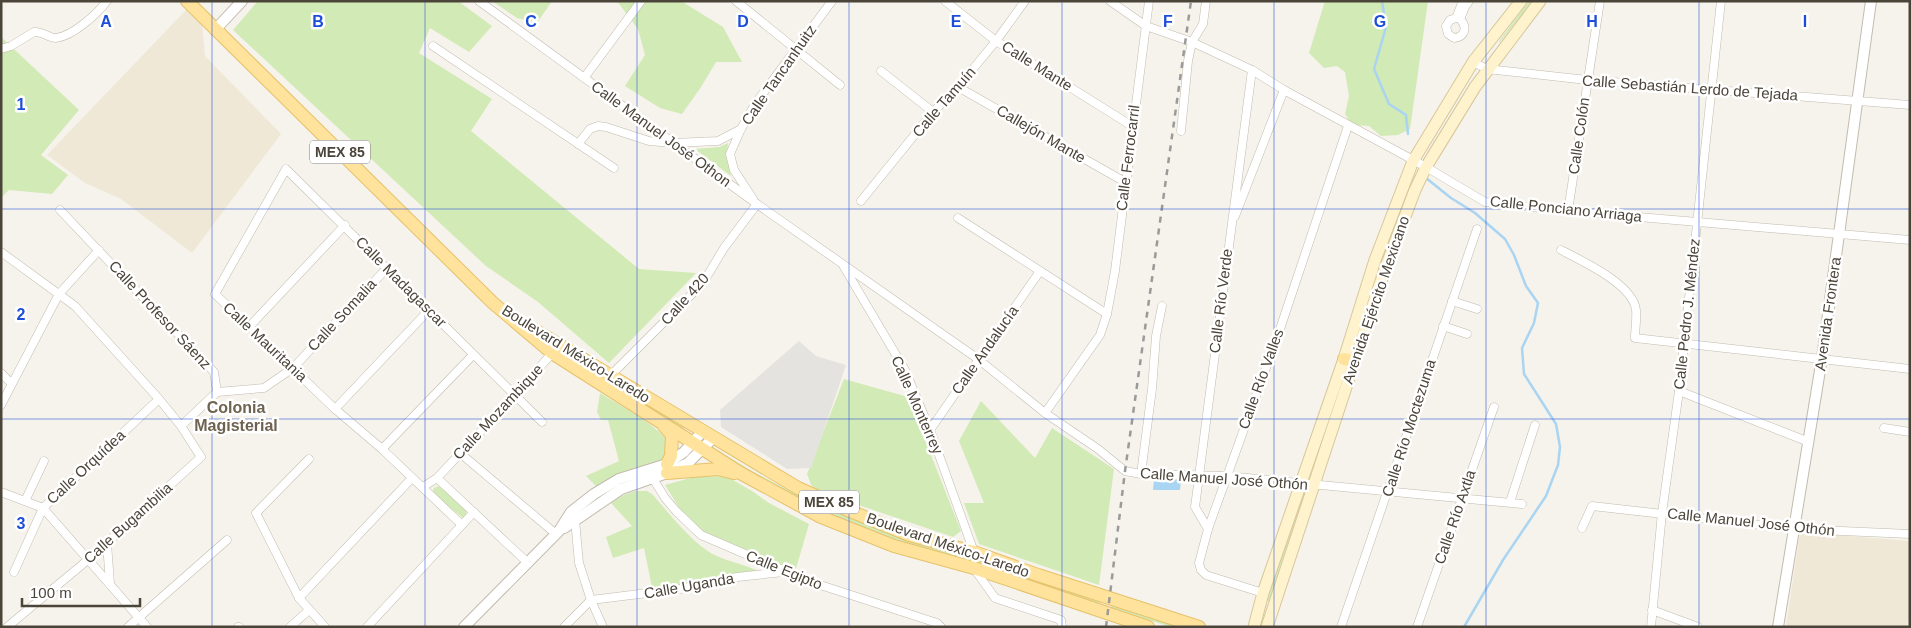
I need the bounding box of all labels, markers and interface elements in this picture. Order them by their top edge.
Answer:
text: A [100,13,112,30]
text: B [312,13,324,30]
text: C [525,13,537,30]
text: D [737,13,749,30]
text: E [951,13,962,30]
text: F [1163,13,1173,30]
text: G [1374,13,1386,30]
text: H [1586,13,1598,30]
text: I [1803,13,1807,30]
street label: Calle Tancanhuitz [738,21,819,128]
street label: Calle Mante [999,37,1076,94]
street label: Calle Tamuín [909,63,979,140]
street label: Calle Sebastián Lerdo de Tejada [1581,71,1799,104]
street label: Calle Manuel José Othon [588,77,734,190]
text: 1 [17,96,26,113]
street label: Calle Colón [1565,96,1592,176]
street label: Callejón Mante [994,101,1089,166]
street label: Calle Ferrocarril [1113,104,1142,212]
road number: MEX 85 [310,140,370,163]
street label: Calle Ponciano Arriaga [1489,192,1643,225]
street label: Avenida Ejército Mexicano [1339,214,1412,386]
street label: Calle Madagascar [353,233,450,330]
street label: Calle Pedro J. Méndez [1670,238,1703,390]
street label: Calle Río Verde [1206,248,1235,354]
street label: Avenida Frontera [1811,255,1844,372]
street label: Calle Profesor Sáenz [106,257,215,372]
street label: Calle 420 [657,269,712,328]
street label: Calle Somalia [304,275,380,354]
street label: Calle Mauritania [220,298,311,385]
street label: Boulevard México-Laredo [499,301,653,406]
street label: Calle Andalucía [948,302,1022,397]
text: 2 [17,306,26,323]
street label: Calle Río Valles [1234,326,1287,431]
street label: Calle Monterrey [888,353,947,457]
street label: Calle Río Moctezuma [1378,356,1439,499]
street label: Calle Mozambique [449,360,546,463]
district label: Colonia Magisterial [194,399,278,434]
street label: Calle Orquídea [43,426,129,507]
street label: Calle Manuel José Othón [1139,464,1309,493]
street label: Calle Río Axtla [1430,467,1479,566]
street label: Calle Bugambilia [80,478,176,567]
road number: MEX 85 [799,491,859,514]
street label: Calle Manuel José Othón [1666,504,1836,539]
street label: Boulevard México-Laredo [865,509,1032,580]
text: 3 [17,515,26,532]
street label: Calle Egipto [744,547,825,593]
street label: Calle Uganda [643,569,736,602]
scale bar [22,576,140,608]
text: 100 m [30,584,72,601]

